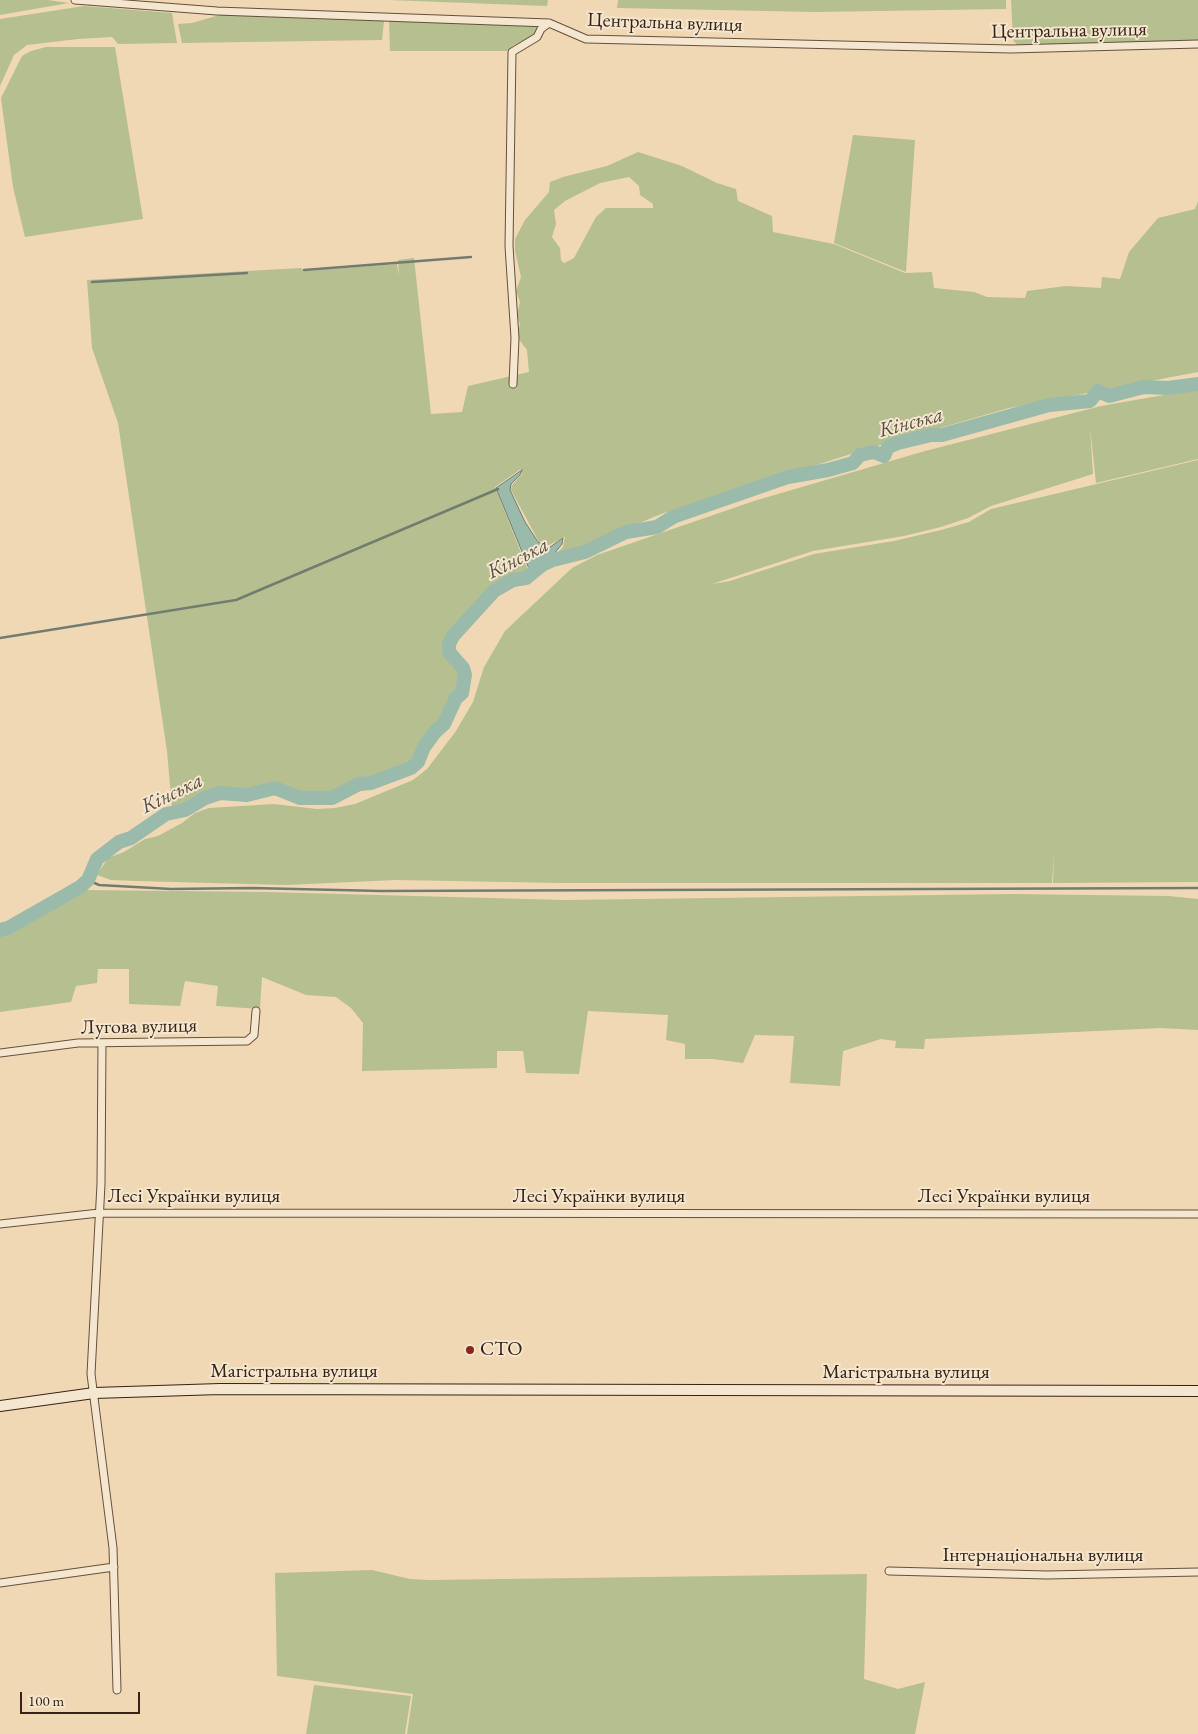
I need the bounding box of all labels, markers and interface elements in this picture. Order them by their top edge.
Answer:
street label: Центральна вулиця [587,8,743,38]
street label: Центральна вулиця [991,18,1147,44]
water label: Кінська [876,402,946,444]
water label: Кінська [483,533,553,585]
water label: Кінська [137,768,207,820]
street label: Лугова вулиця [81,1014,197,1040]
street label: Лесі Українки вулиця [108,1185,280,1209]
street label: Лесі Українки вулиця [513,1185,685,1209]
street label: Лесі Українки вулиця [918,1185,1090,1209]
place label: СТО [480,1338,522,1362]
marker: СТО [464,1344,476,1356]
street label: Магістральна вулиця [210,1360,378,1384]
street label: Магістральна вулиця [822,1361,990,1385]
street label: Інтернаціональна вулиця [942,1544,1144,1568]
scale bar [22,1682,142,1714]
text: 100 m [28,1691,64,1710]

